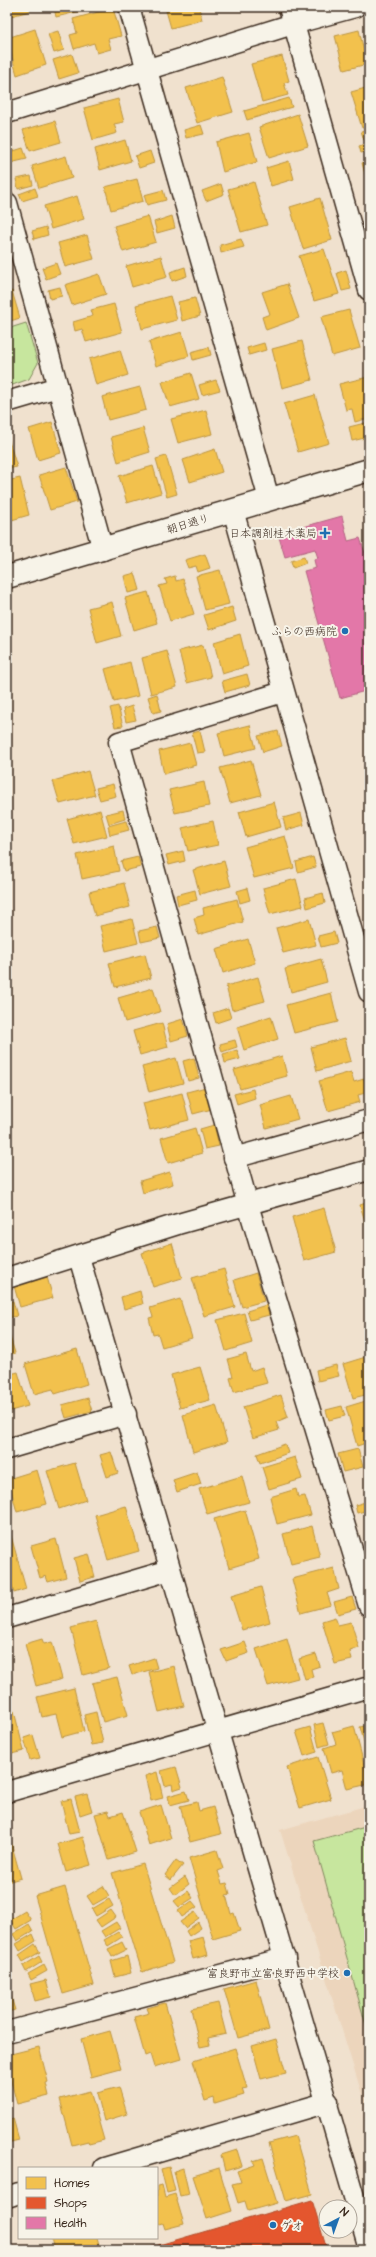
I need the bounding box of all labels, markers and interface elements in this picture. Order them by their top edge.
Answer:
street label: 朝日通り [165,510,211,538]
place label: 日本調剤桂木薬局 [229,526,317,541]
marker: 日本調剤桂木薬局 [320,528,330,538]
place label: ふらの西病院 [271,624,337,639]
marker: ふらの西病院 [340,626,350,636]
place label: 富良野市立富良野西中学校 [207,1966,339,1981]
marker: 富良野市立富良野西中学校 [342,1968,352,1978]
legend [18,2167,158,2239]
text: Homes [54,2175,90,2192]
text: Shops [54,2195,87,2212]
north arrow [318,2199,358,2239]
text: N [337,2204,352,2220]
text: Health [54,2215,87,2232]
place label: ゲオ [281,2218,303,2233]
marker: ゲオ [268,2220,278,2230]

